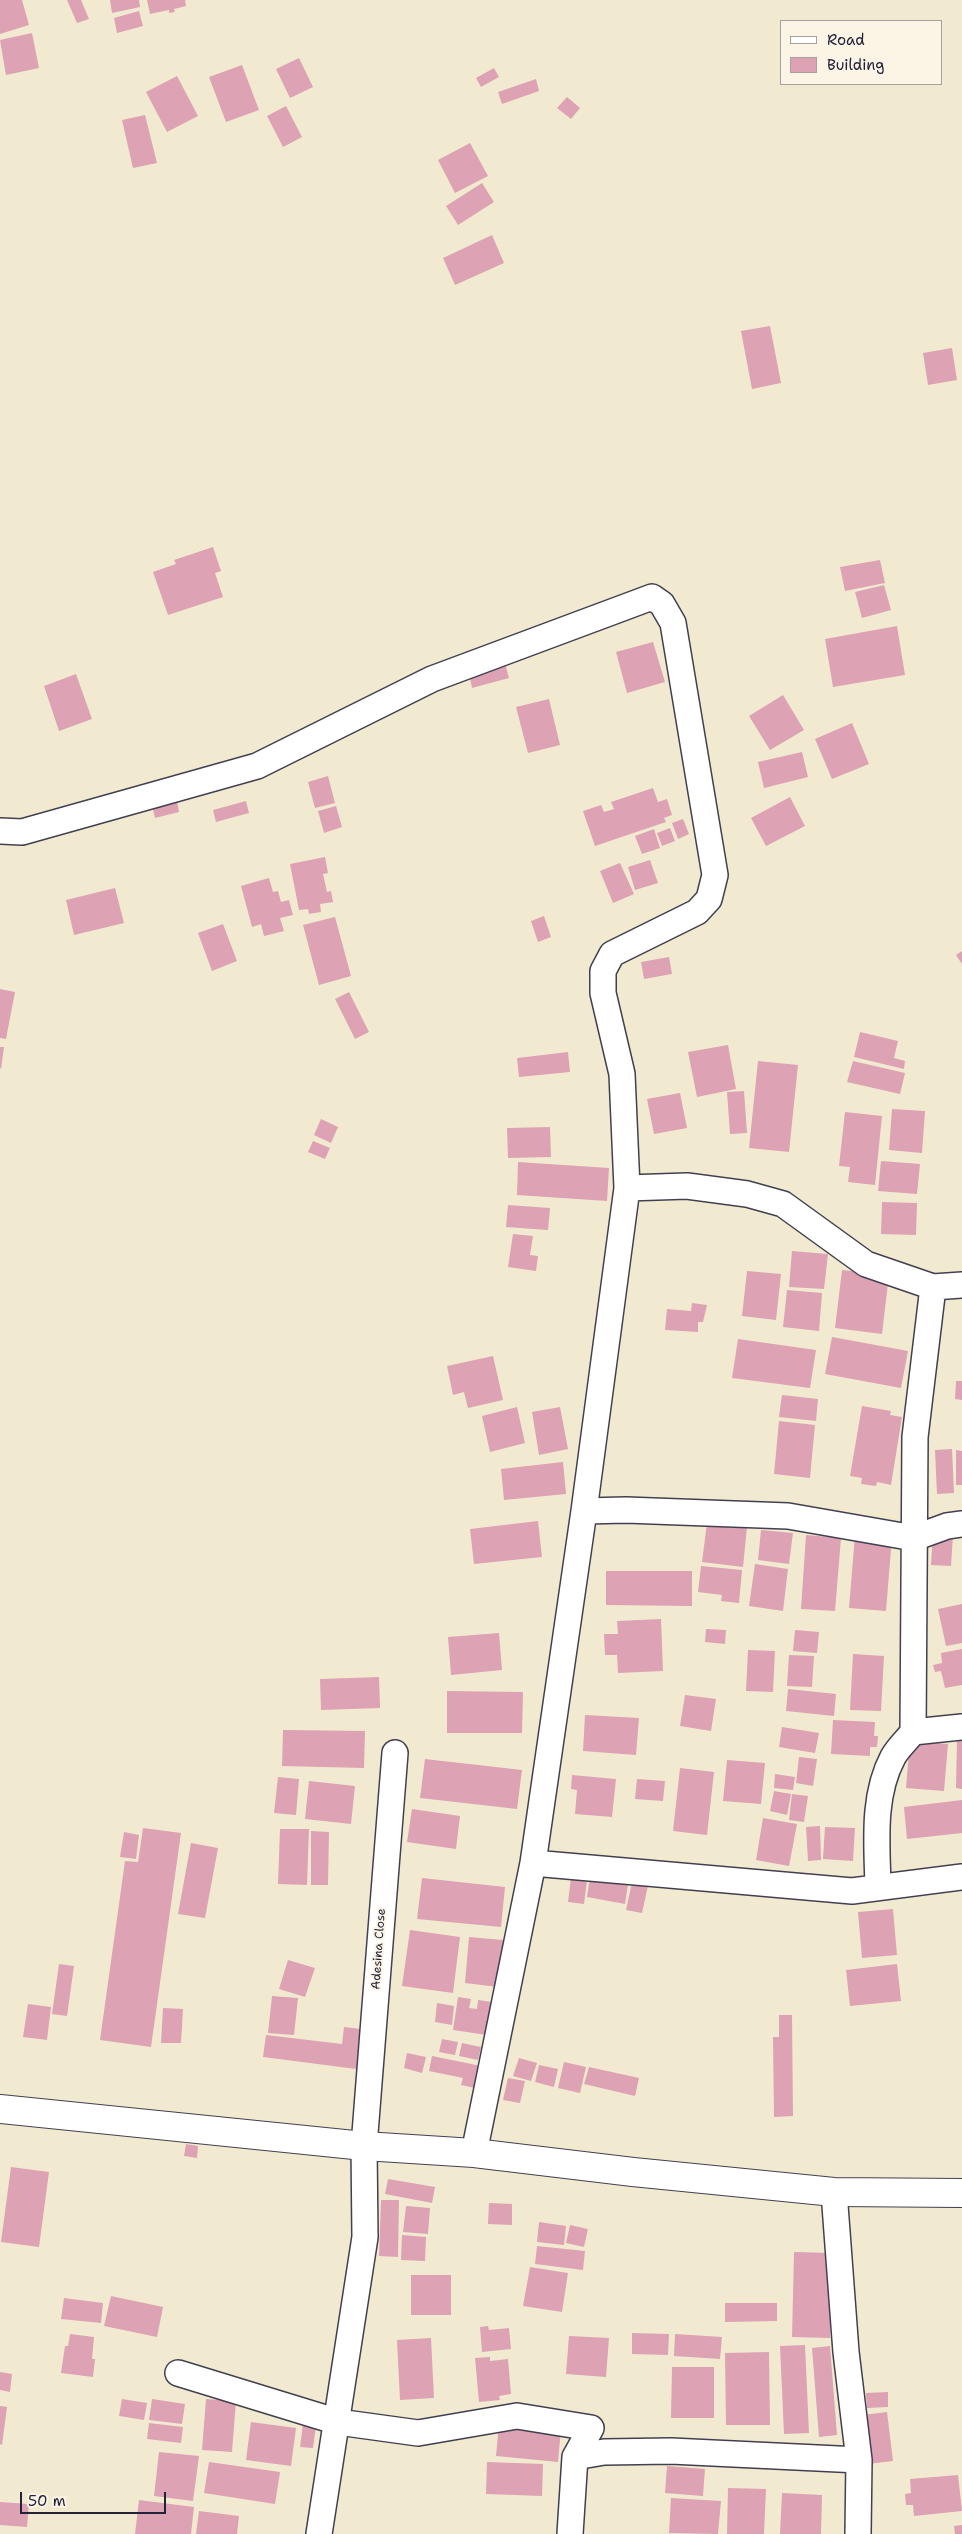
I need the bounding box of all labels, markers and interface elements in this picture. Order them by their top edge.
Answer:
legend [780,20,942,85]
text: Road [827,30,865,50]
text: Building [827,55,884,75]
street label: Adesina Close [369,1908,389,1990]
scale bar [22,2482,169,2514]
text: 50 m [28,2491,66,2511]

